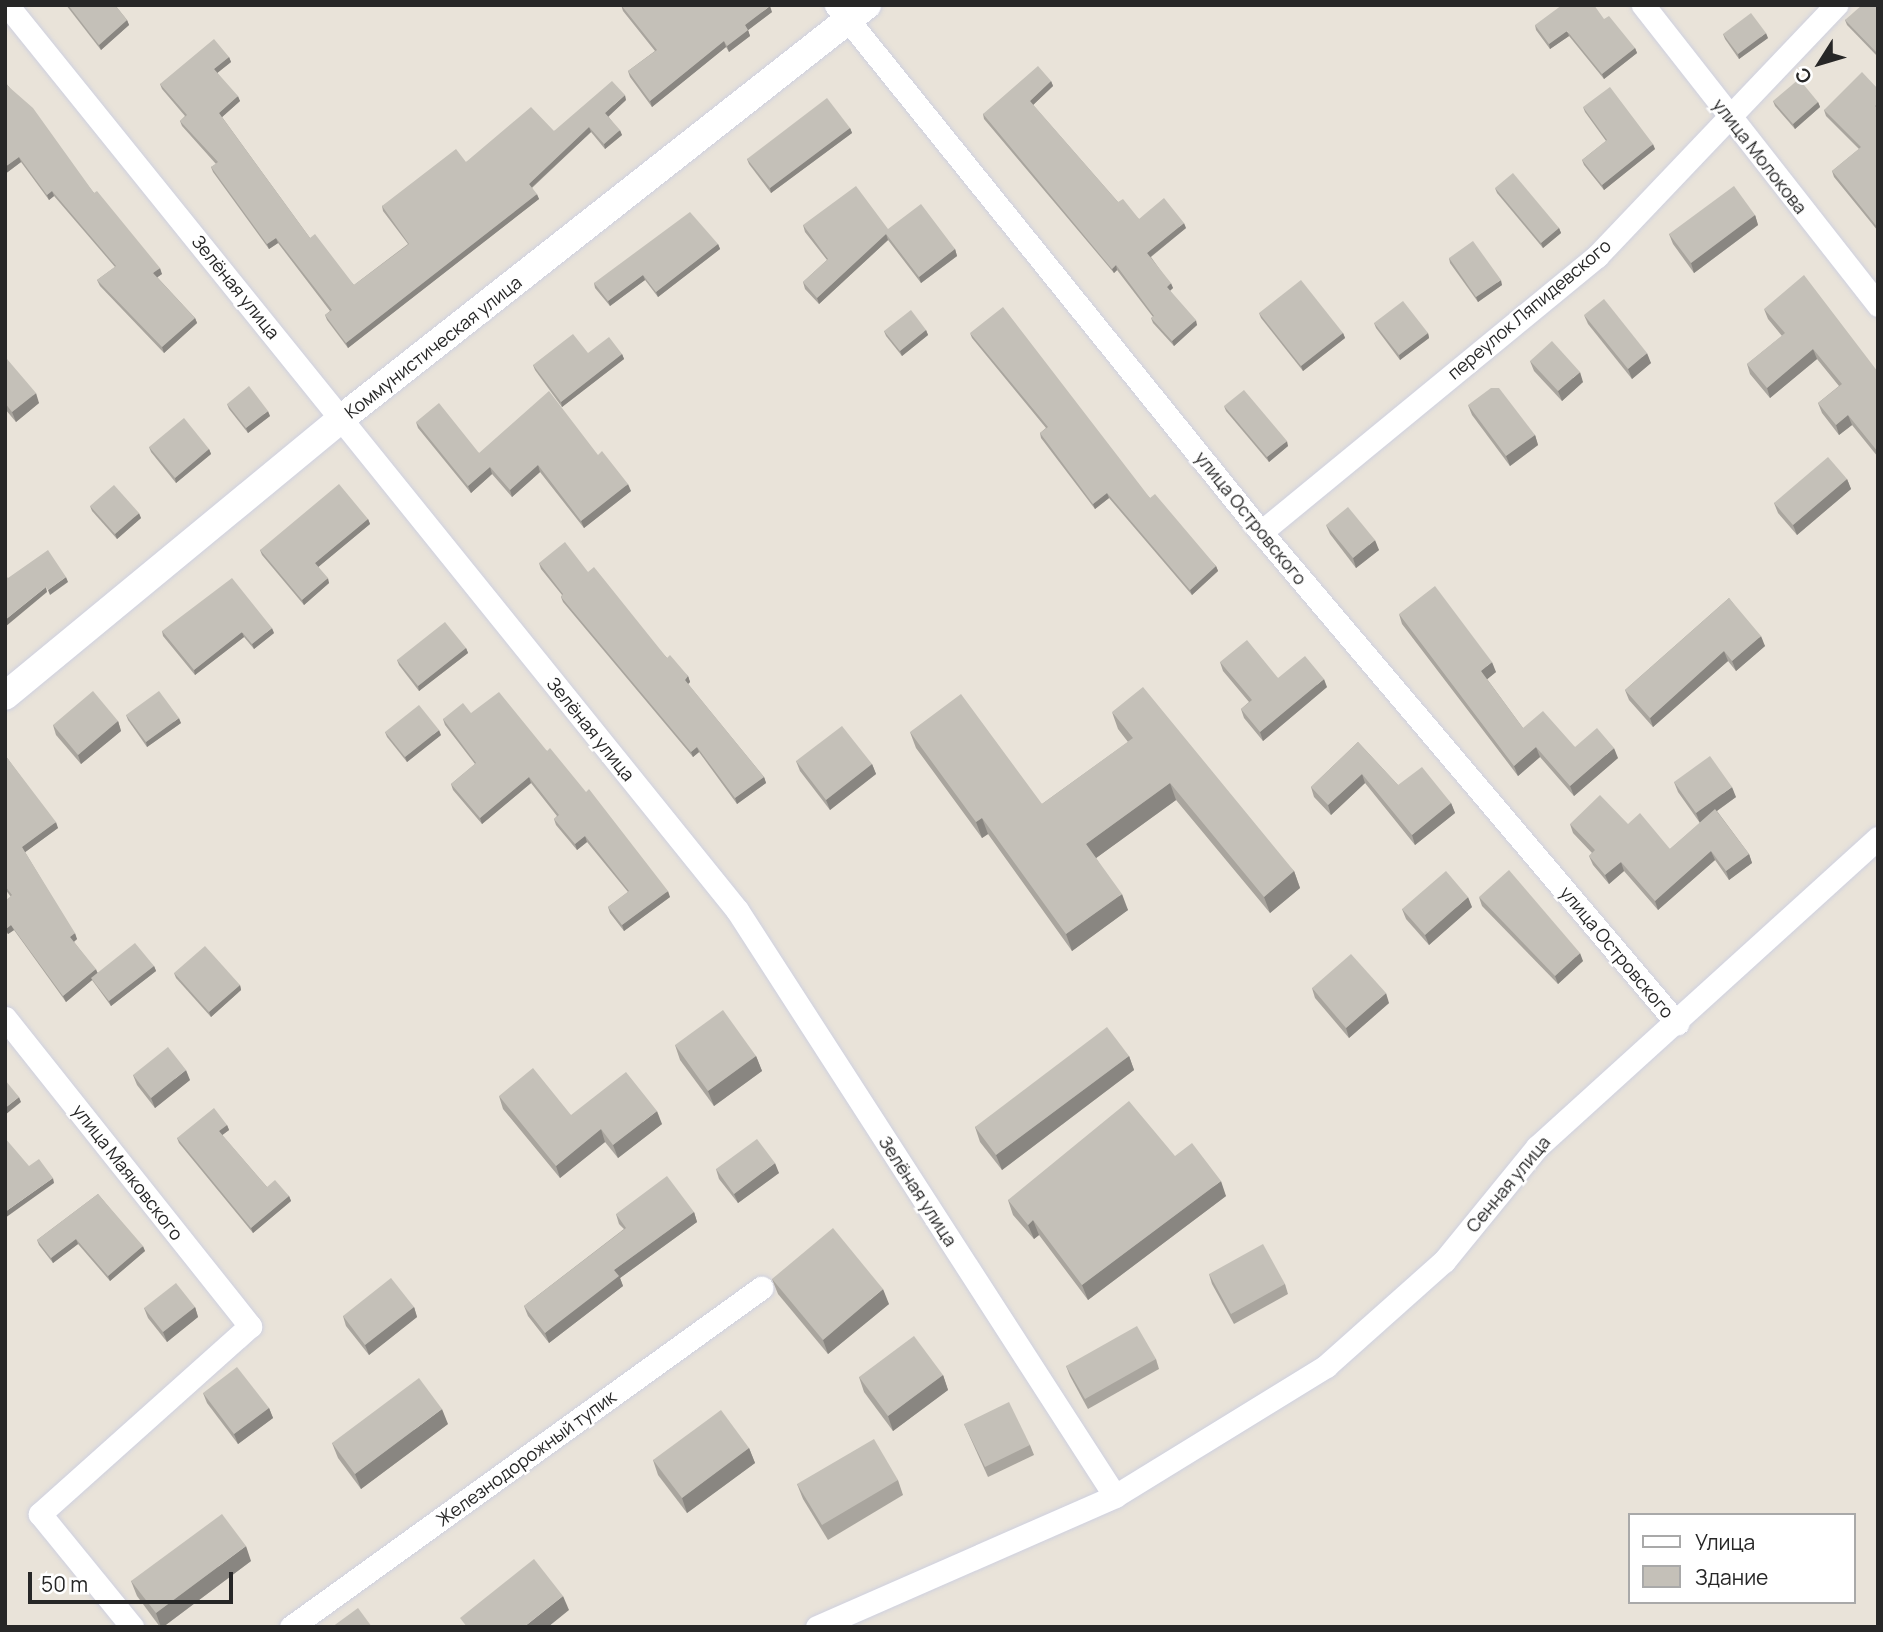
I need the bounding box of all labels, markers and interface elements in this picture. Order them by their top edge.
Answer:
north arrow [1785,28,1855,98]
text: С [1789,62,1818,89]
street label: улица Молокова [1708,94,1812,218]
street label: Зелёная улица [188,231,284,343]
street label: переулок Ляпидевского [1443,234,1615,384]
street label: Коммунистическая улица [340,271,526,423]
street label: улица Островского [1191,447,1311,589]
street label: Зелёная улица [543,673,639,785]
street label: улица Островского [1556,882,1678,1022]
street label: улица Маяковского [68,1100,188,1244]
street label: Сенная улица [1461,1131,1555,1237]
street label: Зелёная улица [874,1132,962,1250]
street label: Железнодорожный тупик [432,1386,620,1530]
legend [1628,1513,1855,1604]
text: Улица [1695,1528,1755,1556]
scale bar [32,1558,236,1602]
text: Здание [1695,1563,1768,1591]
text: 50 m [41,1570,88,1598]

